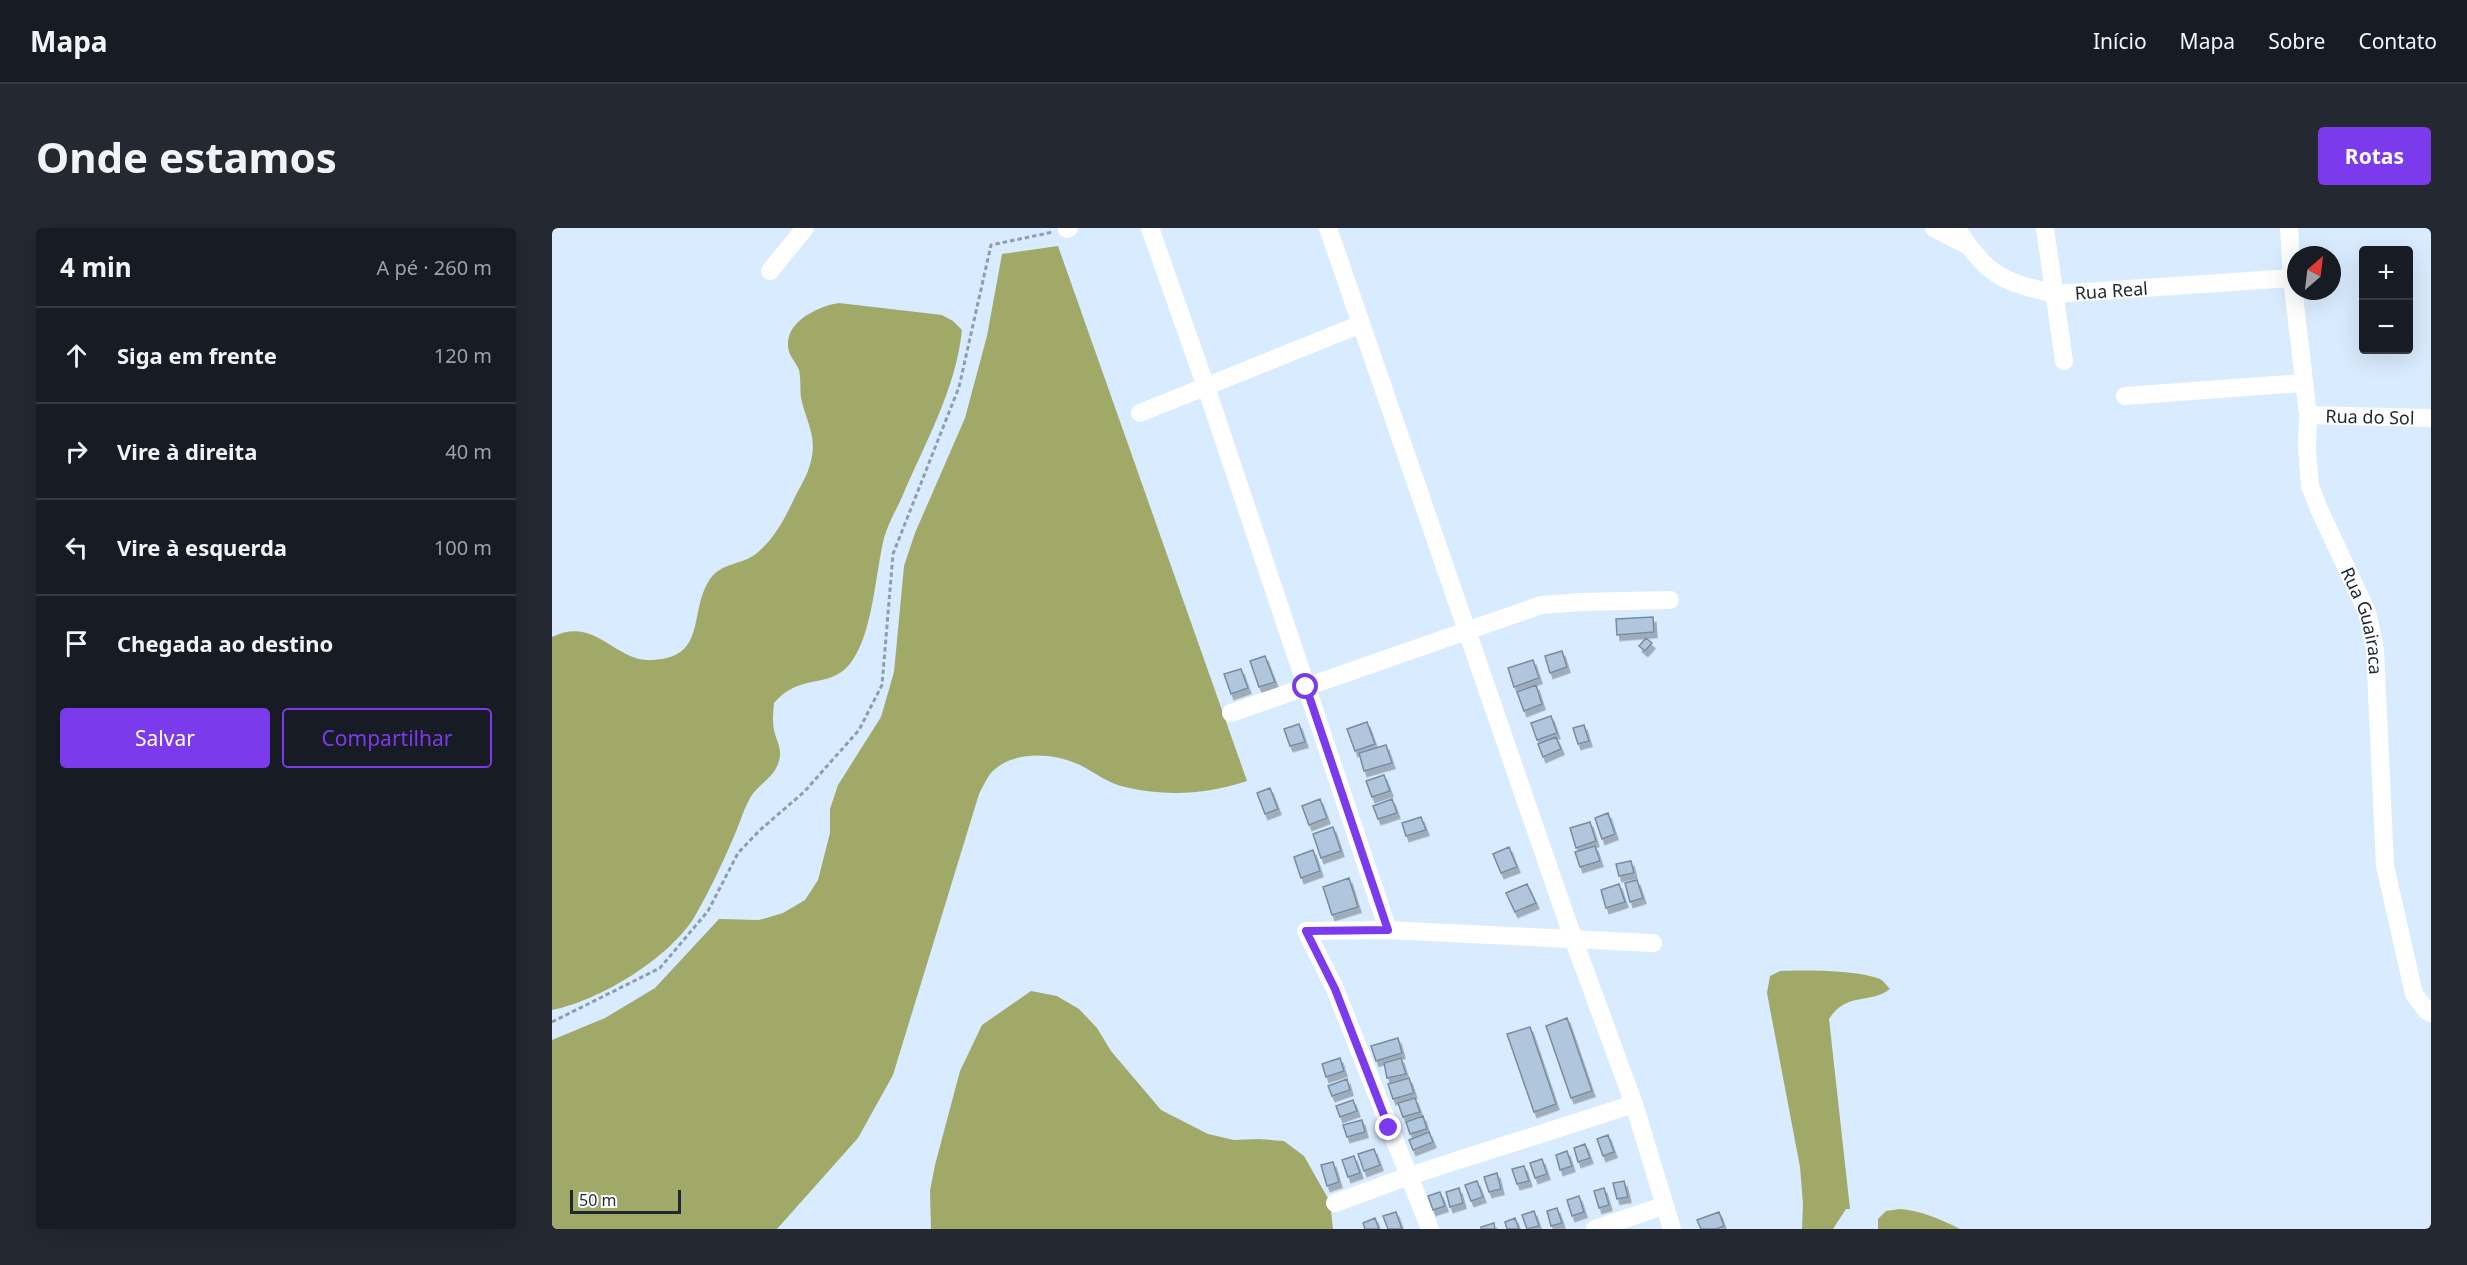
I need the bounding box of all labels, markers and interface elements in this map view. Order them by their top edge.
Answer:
text: Mapa [30,22,108,60]
text: Início [2093,27,2147,55]
text: Mapa [2180,27,2235,55]
text: Sobre [2268,27,2325,55]
text: Contato [2358,27,2437,55]
button: Rotas [2318,127,2431,185]
text: Onde estamos [36,128,337,185]
north arrow [2287,246,2341,300]
map controls [2359,246,2413,354]
button: + [2359,246,2413,300]
text: 4 min [60,249,132,285]
text: A pé · 260 m [376,254,492,281]
street label: Rua Real [2074,276,2149,305]
button: − [2359,300,2413,354]
icon: ahead [60,339,93,372]
text: Siga em frente [117,340,277,370]
text: 120 m [434,342,492,369]
street label: Rua do Sol [2325,403,2415,430]
icon: right [60,435,93,468]
text: Vire à direita [117,436,257,466]
text: 40 m [445,438,492,465]
icon: left [60,531,93,564]
text: Vire à esquerda [117,532,287,562]
text: 100 m [434,534,492,561]
street label: Rua Guairaca [2336,563,2388,675]
icon: arrive [60,627,93,660]
text: Chegada ao destino [117,628,333,658]
route start [1292,673,1318,699]
button: Salvar [60,708,270,768]
button: Compartilhar [282,708,492,768]
route end [1375,1114,1401,1140]
scale bar [570,1187,681,1214]
text: 50 m [579,1189,616,1211]

